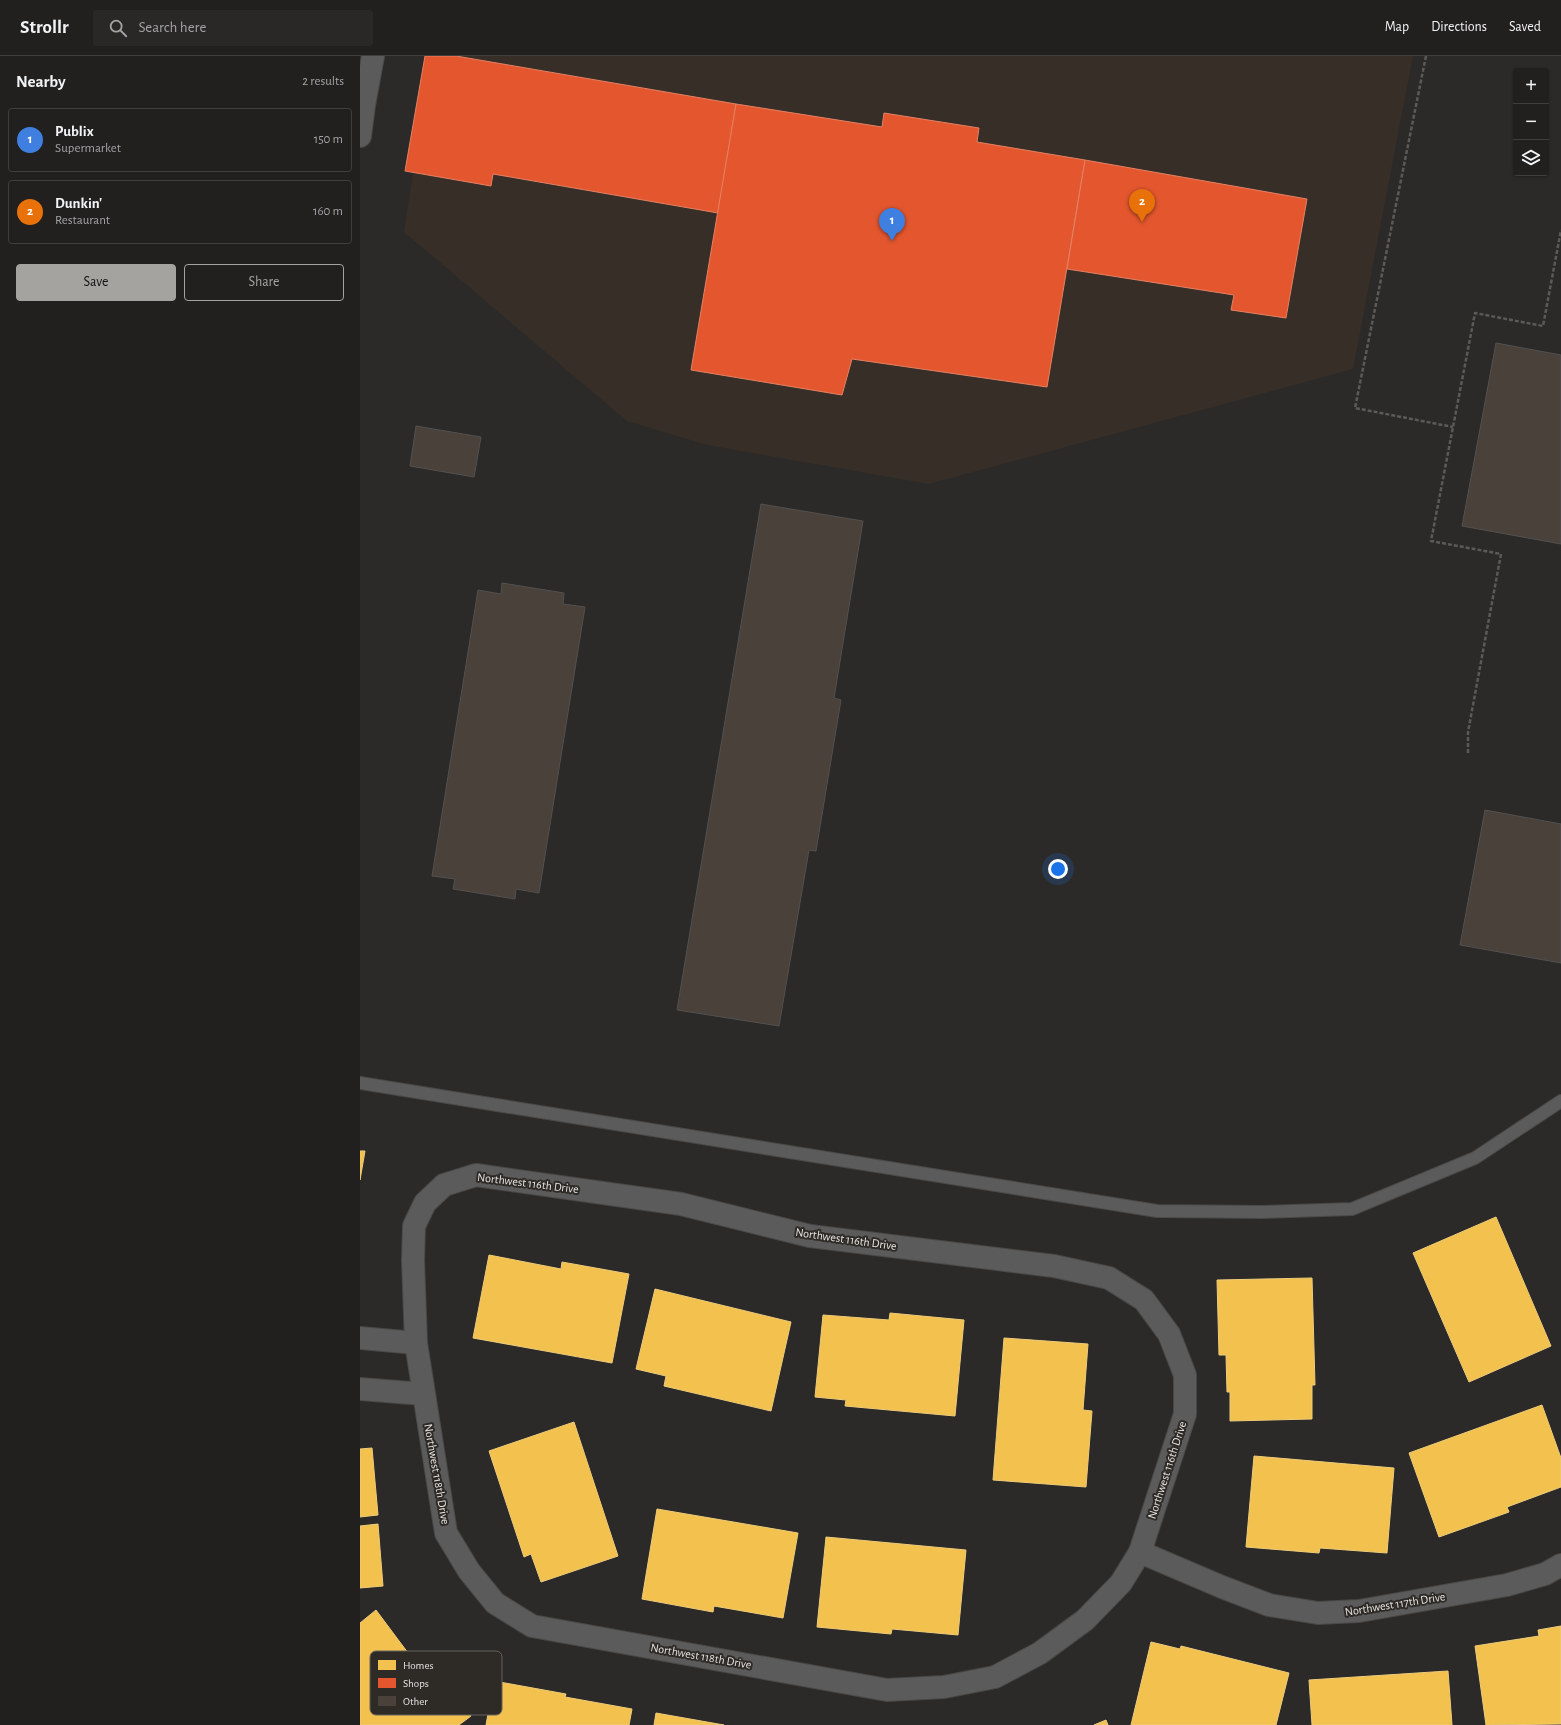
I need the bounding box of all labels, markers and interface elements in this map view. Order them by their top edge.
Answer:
search box [93,10,373,46]
icon: search [107,17,129,39]
text: Strollr [20,18,69,37]
text: Search here [139,20,206,35]
text: Map [1385,20,1409,34]
text: Directions [1431,20,1487,34]
text: Saved [1509,20,1541,34]
map controls [1513,68,1549,176]
button: + [1513,68,1549,104]
text: Nearby [16,73,66,90]
text: 2 results [302,75,344,88]
button: − [1513,104,1549,140]
text: Publix [55,124,94,139]
text: 1 [28,133,32,146]
text: 150 m [314,133,343,146]
button: layers [1513,140,1549,176]
text: Supermarket [55,142,121,155]
pin: 2 [1129,189,1155,222]
text: Dunkin' [55,196,102,211]
text: 2 [27,205,33,218]
text: 160 m [313,205,343,218]
pin: 1 [879,208,905,241]
text: Restaurant [55,214,110,227]
button: Save [16,264,176,301]
button: Share [184,264,344,301]
your location [1048,859,1068,879]
street label: Northwest 116th Drive [477,1171,579,1195]
street label: Northwest 116th Drive [795,1226,897,1252]
street label: Northwest 116th Drive [1146,1420,1188,1520]
street label: Northwest 118th Drive [422,1423,452,1525]
street label: Northwest 117th Drive [1344,1590,1446,1618]
street label: Northwest 118th Drive [650,1641,752,1671]
legend [370,1651,502,1715]
text: Homes [403,1660,434,1671]
text: Shops [403,1678,429,1689]
text: Other [403,1696,428,1707]

